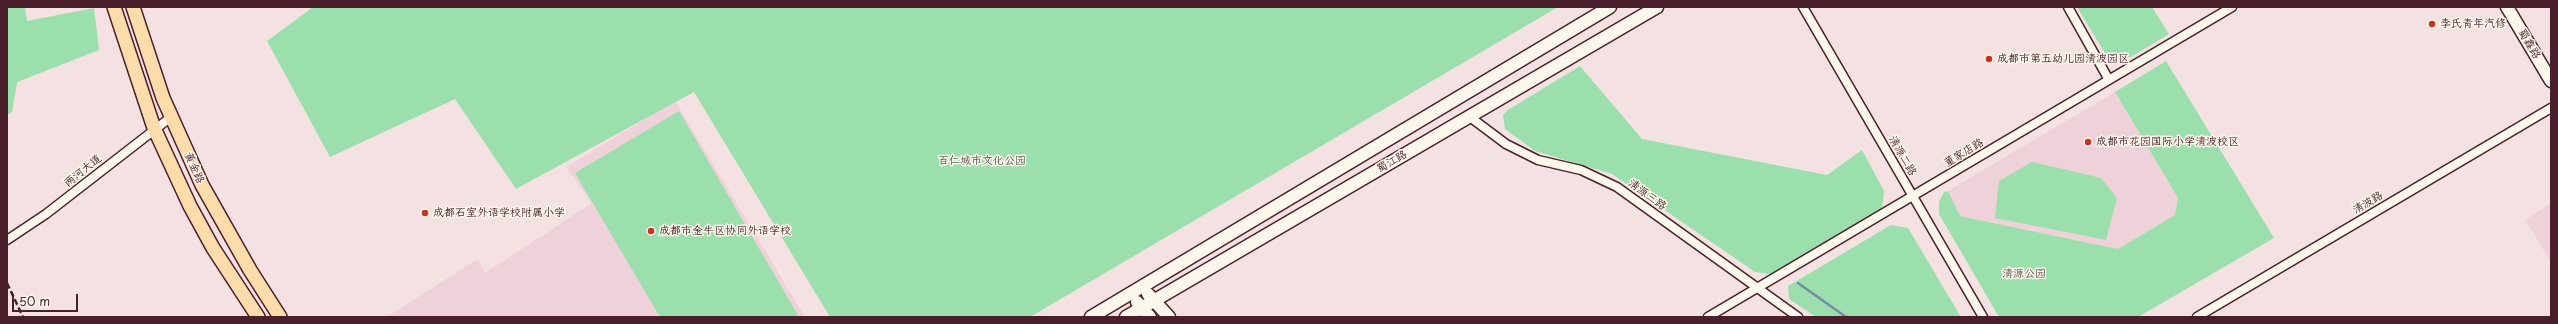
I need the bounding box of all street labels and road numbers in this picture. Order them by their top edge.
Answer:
street label: 蜀鑫路 [2515,26,2543,62]
street label: 清源二路 [1885,134,1919,178]
street label: 董家店路 [1942,136,1986,170]
street label: 蜀江路 [1374,148,1410,176]
street label: 黄金路 [181,150,207,186]
street label: 两河大道 [62,152,104,190]
street label: 清源三路 [1625,177,1669,213]
street label: 清波路 [2350,189,2386,217]

